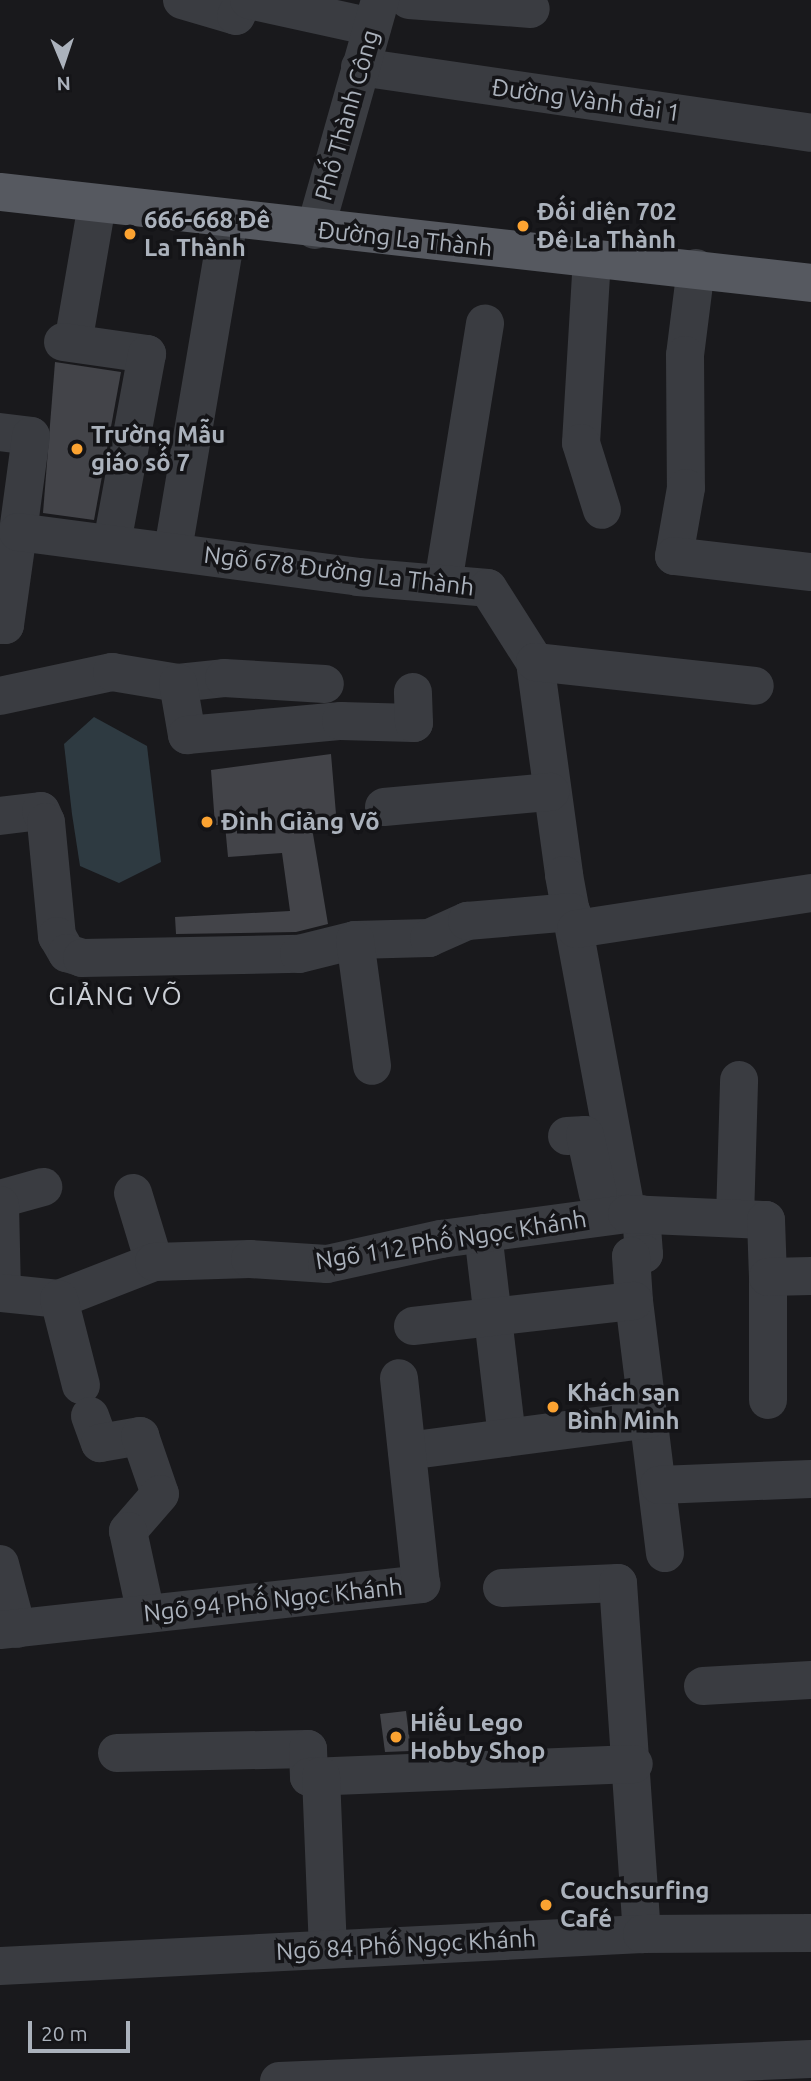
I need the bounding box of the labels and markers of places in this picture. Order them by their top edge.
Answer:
place label: Đối diện 702 Đê La Thành [537,198,677,254]
place label: 666-668 Đê La Thành [144,206,270,262]
marker: Đối diện 702 Đê La Thành [515,218,531,234]
marker: 666-668 Đê La Thành [122,226,138,242]
place label: Trường Mẫu giáo số 7 [91,421,225,477]
marker: Trường Mẫu giáo số 7 [69,441,85,457]
place label: Đình Giảng Võ [221,808,381,836]
marker: Đình Giảng Võ [199,814,215,830]
place label: Khách sạn Bình Minh [567,1379,680,1435]
marker: Khách sạn Bình Minh [545,1399,561,1415]
place label: Hiếu Lego Hobby Shop [410,1709,545,1765]
marker: Hiếu Lego Hobby Shop [388,1729,404,1745]
place label: Couchsurfing Café [560,1877,709,1933]
marker: Couchsurfing Café [538,1897,554,1913]

